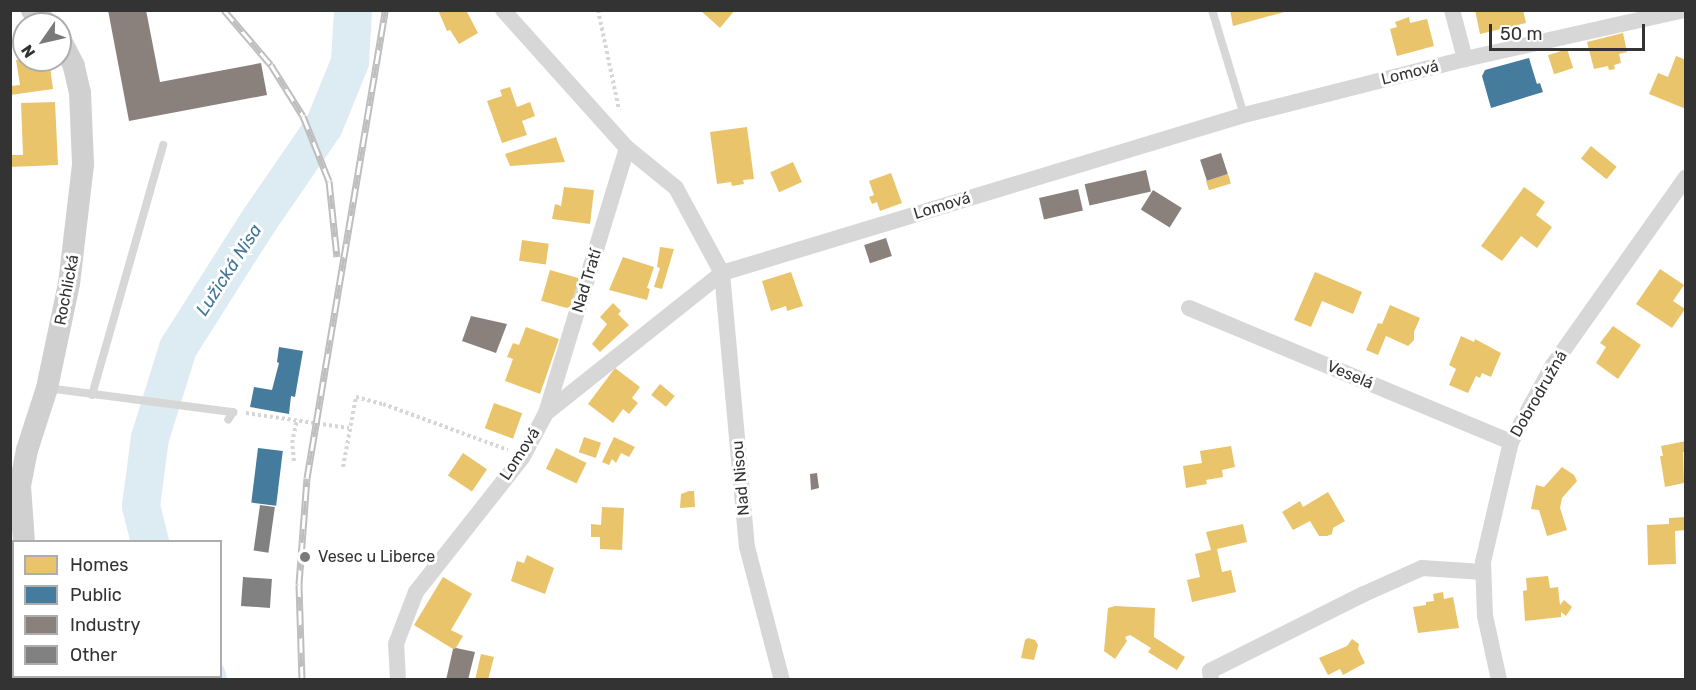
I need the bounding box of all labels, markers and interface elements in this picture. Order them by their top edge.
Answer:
north arrow [12,12,72,72]
scale bar [1492,12,1648,50]
text: 50 m [1500,23,1543,45]
text: N [17,41,39,61]
street label: Lomová [1379,57,1441,89]
street label: Lomová [911,188,973,224]
water label: Lužická Nisa [191,220,267,320]
street label: Nad Tratí [568,247,606,315]
street label: Rochlická [51,253,83,327]
street label: Dobrodružná [1507,347,1571,441]
street label: Veselá [1324,357,1376,393]
street label: Lomová [496,424,544,484]
street label: Nad Nisou [728,440,754,516]
legend [12,540,222,678]
place label: Vesec u Liberce [318,547,435,567]
marker: Vesec u Liberce [296,548,314,566]
text: Homes [70,554,128,576]
text: Public [70,584,122,606]
text: Industry [70,614,140,636]
text: Other [70,644,117,666]

